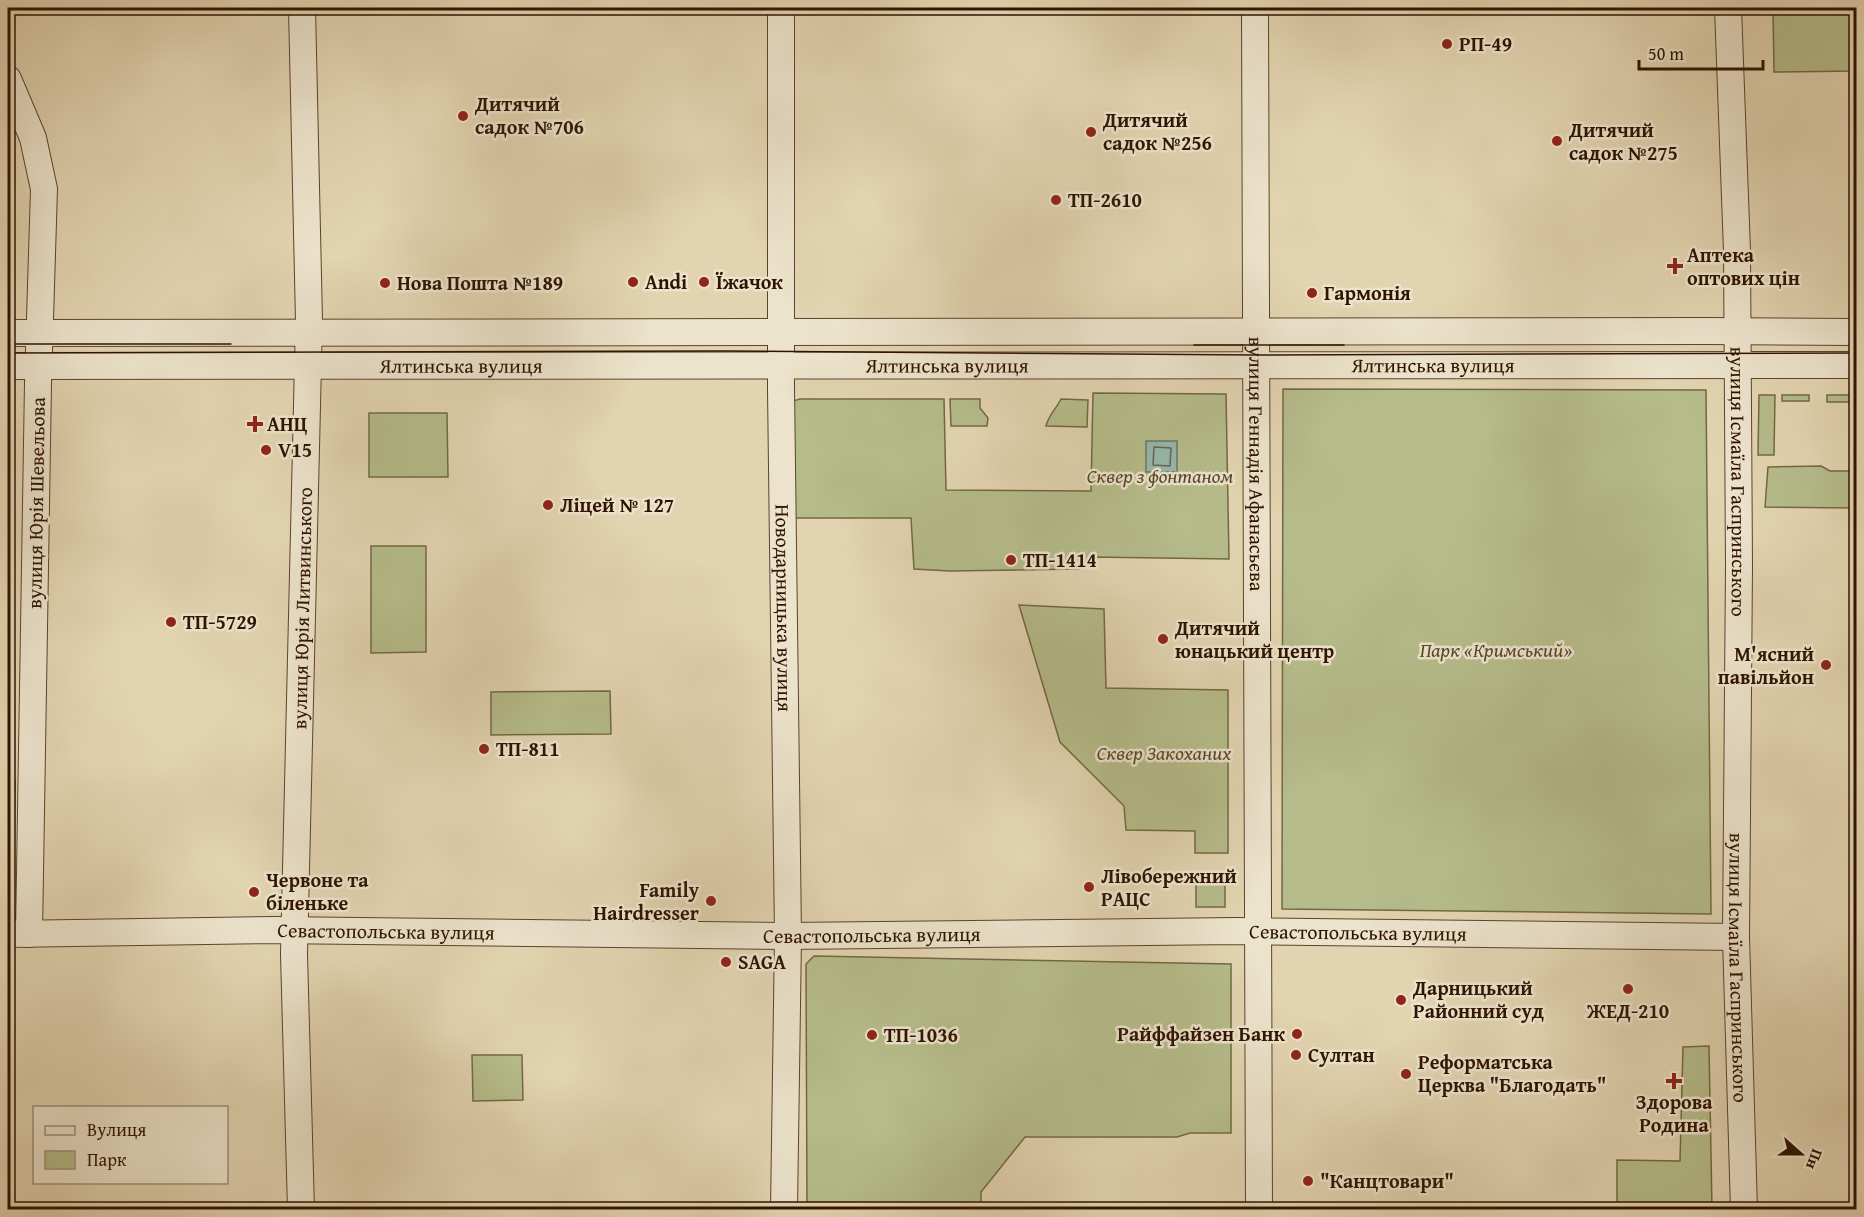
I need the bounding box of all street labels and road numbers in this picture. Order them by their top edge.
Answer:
street label: вулиця Геннадія Афанасьєва [1242,337,1272,592]
street label: вулиця Ісмаїла Гаспринського [1724,347,1754,617]
street label: Ялтинська вулиця [864,350,1029,380]
street label: Ялтинська вулиця [1350,350,1515,379]
street label: Ялтинська вулиця [378,351,543,380]
street label: вулиця Юрія Шевельова [19,396,52,609]
street label: вулиця Юрія Литвинського [284,487,319,730]
street label: Новодарницька вулиця [768,504,800,712]
street label: вулиця Ісмаїла Гаспринського [1722,833,1756,1103]
street label: Севастопольська вулиця [277,915,495,947]
street label: Севастопольська вулиця [1249,916,1467,948]
street label: Севастопольська вулиця [763,919,981,950]

